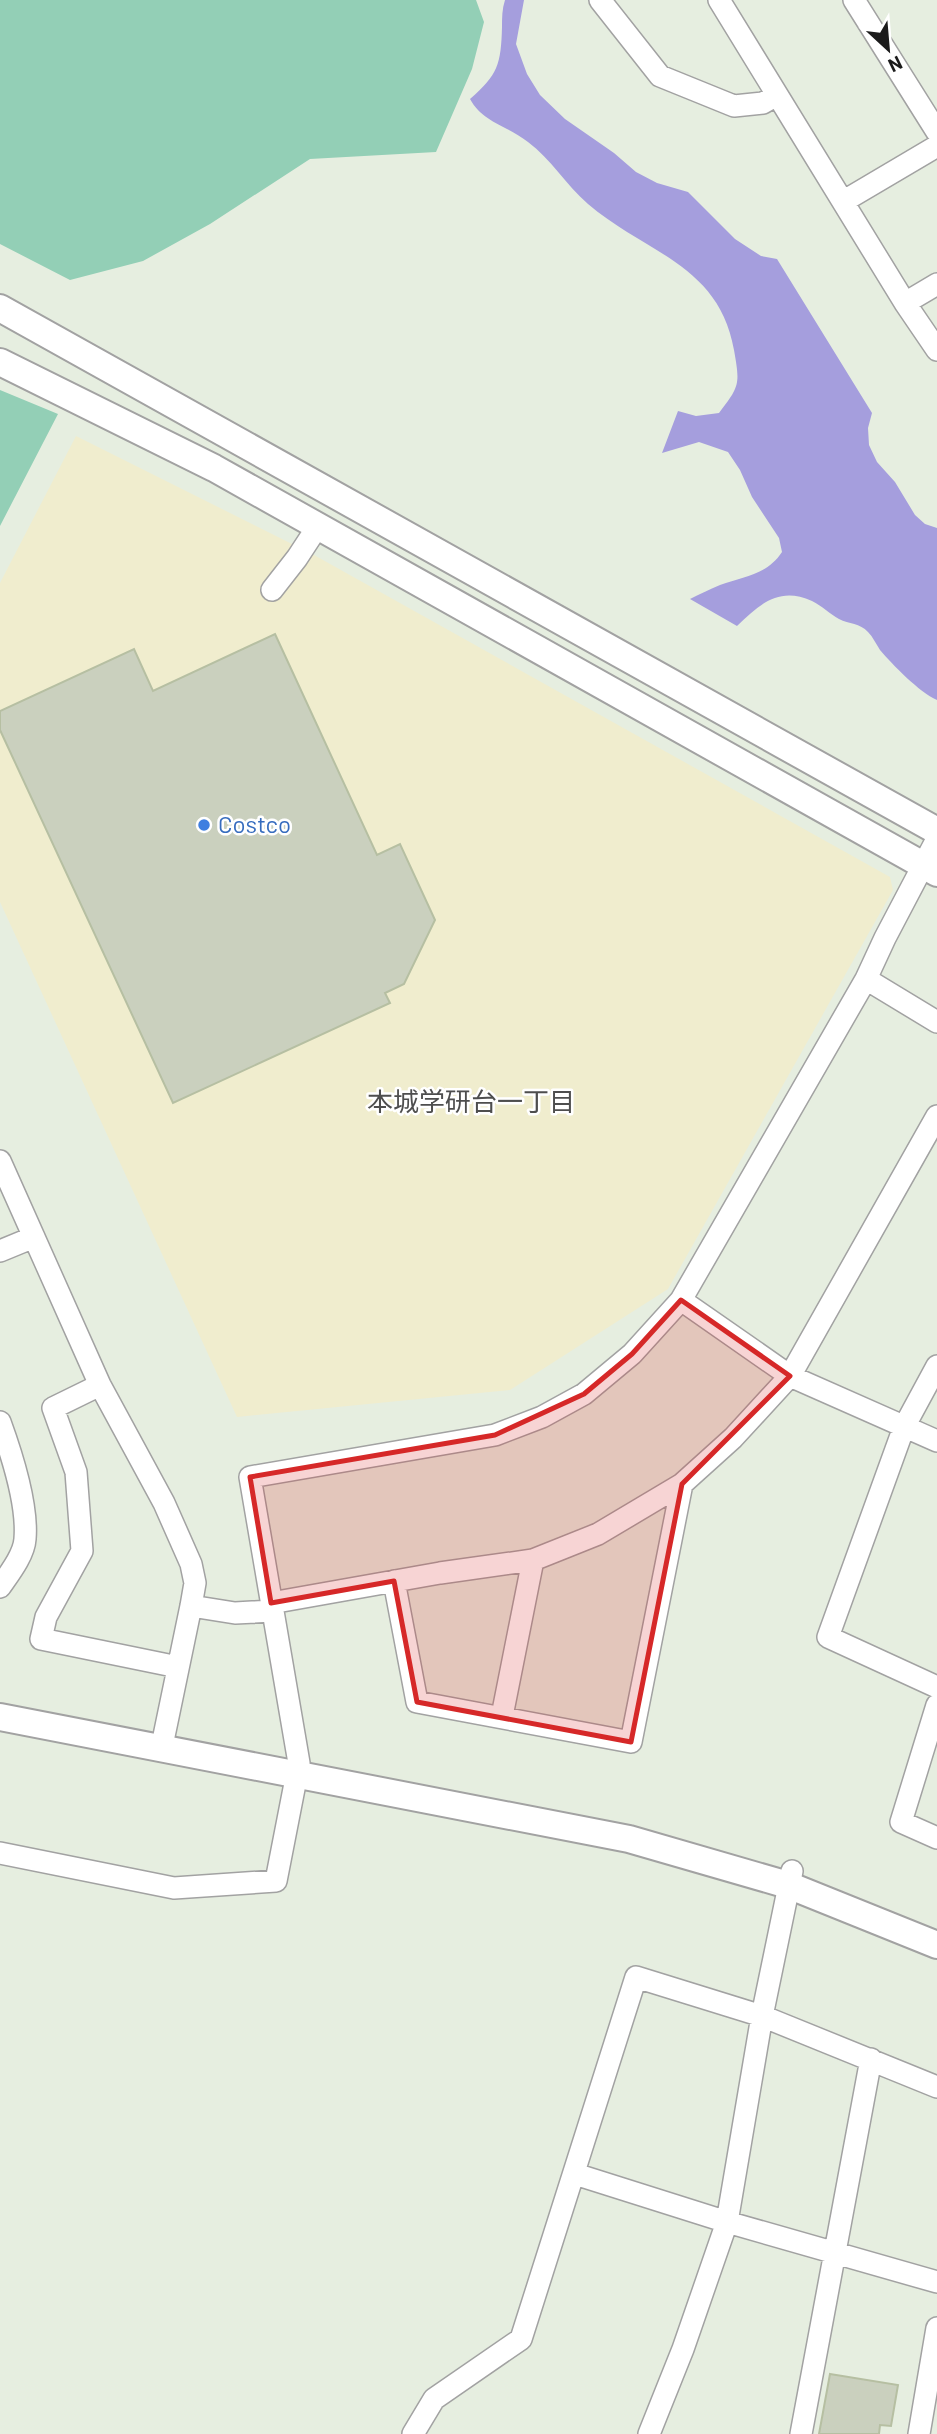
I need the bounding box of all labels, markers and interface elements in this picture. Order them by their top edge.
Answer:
north arrow [853,14,923,84]
text: N [885,52,906,78]
place label: Costco [218,809,291,838]
marker: Costco [196,817,212,833]
district label: 本城学研台一丁目 [367,1085,575,1116]

